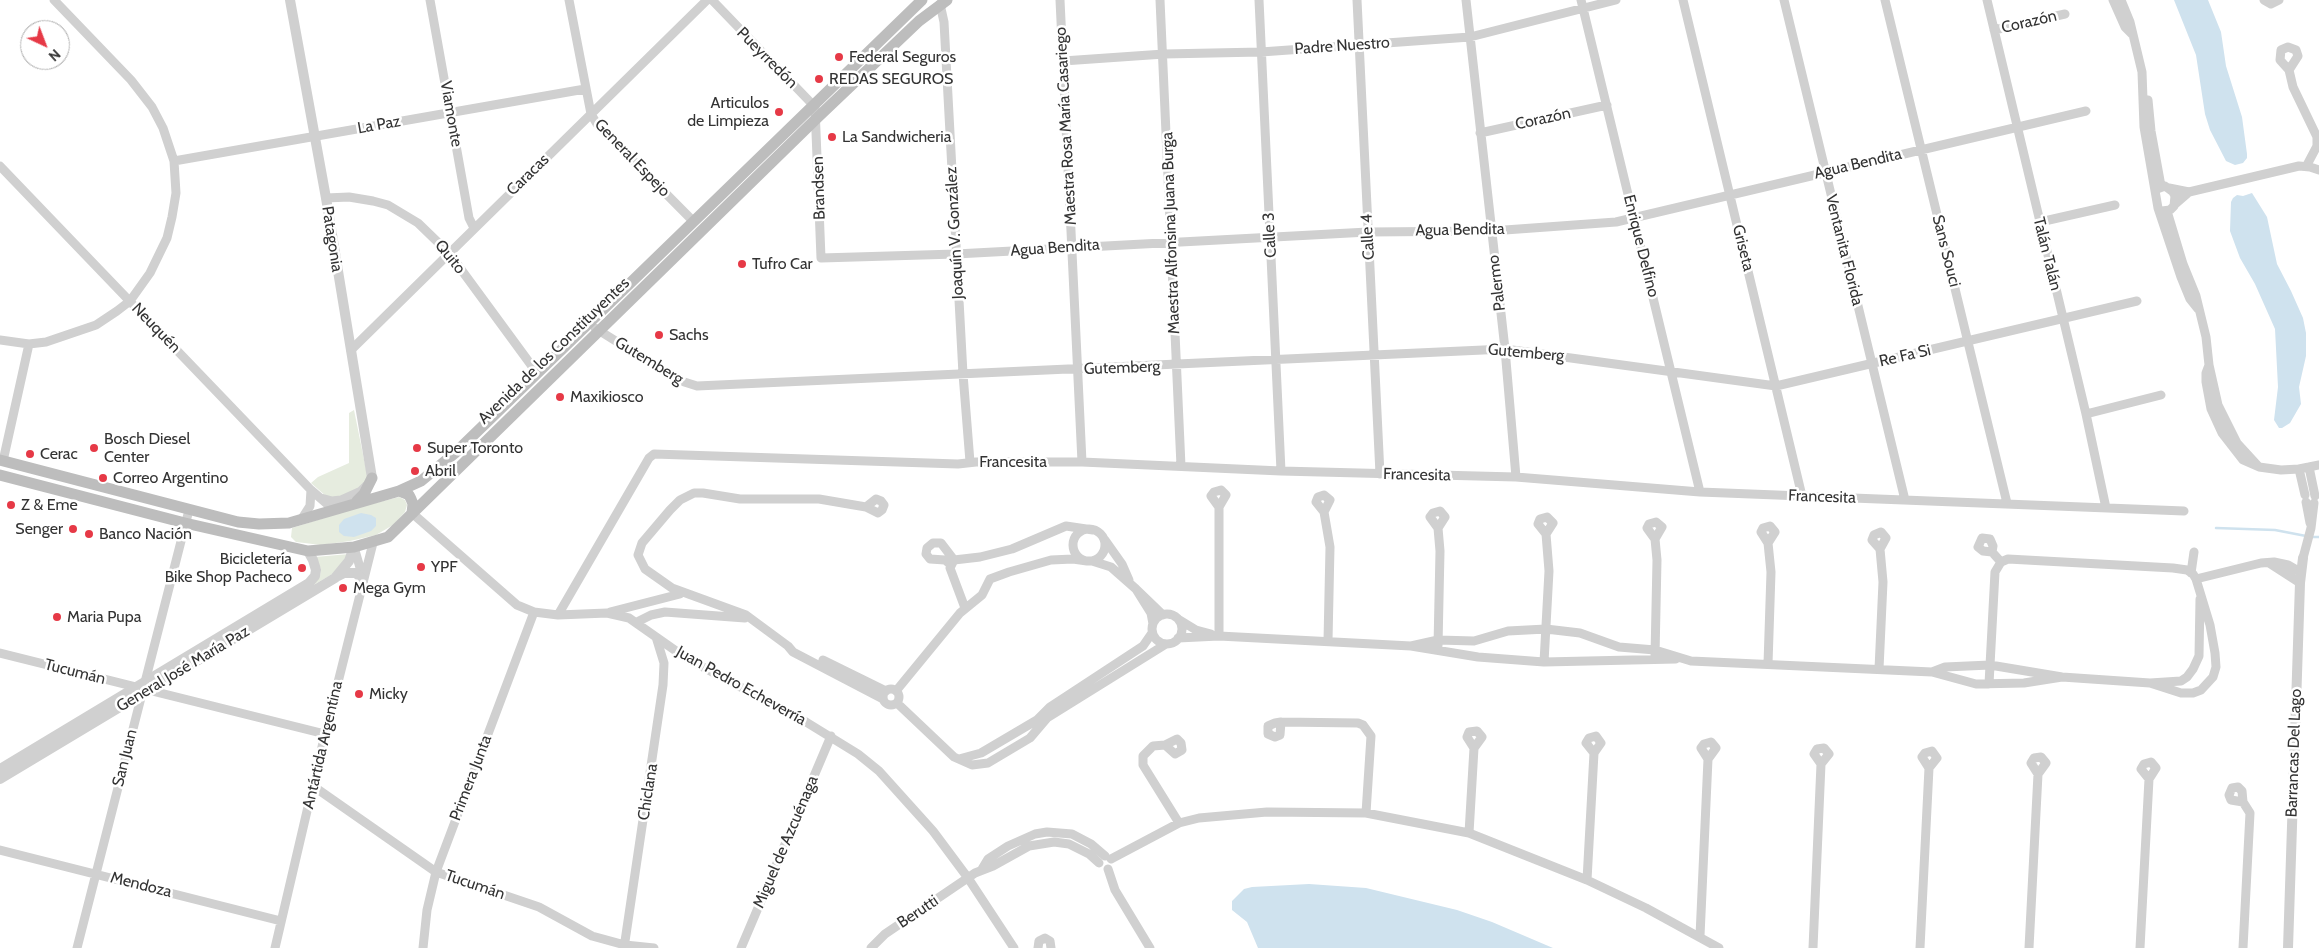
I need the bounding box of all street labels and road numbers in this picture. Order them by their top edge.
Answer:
street label: Corazón [1999,6,2059,38]
street label: Pueyrredón [733,24,801,92]
street label: Maestra Rosa María Casariego [1051,26,1081,226]
street label: Padre Nuestro [1294,33,1390,59]
street label: Viamonte [436,79,466,149]
street label: Corazón [1514,104,1572,134]
street label: La Paz [356,112,402,138]
street label: General Espejo [590,115,674,201]
street label: Maestra Alfonsina Juana Burga [1158,132,1184,334]
street label: Agua Bendita [1812,145,1904,183]
street label: Caracas [503,150,553,200]
street label: Brandsen [808,156,830,220]
street label: Joaquín V. González [942,166,968,300]
street label: Ventanita Florida [1821,192,1867,308]
street label: Enrique Delfino [1619,193,1663,299]
street label: Patagonia [317,205,347,273]
street label: Calle 3 [1259,212,1281,258]
street label: Sans Souci [1928,213,1964,289]
street label: Calle 4 [1357,214,1379,260]
street label: Talán Talán [2029,215,2065,293]
street label: Agua Bendita [1415,220,1505,240]
street label: Griseta [1728,223,1758,273]
street label: Agua Bendita [1010,235,1100,261]
street label: Quito [431,236,469,278]
street label: Palermo [1484,254,1510,312]
street label: Avenida de los Constituyentes [474,274,634,428]
street label: Neuquén [128,299,184,357]
street label: Gutemberg [611,333,687,389]
street label: Gutemberg [1487,340,1565,366]
street label: Re Fa Si [1877,341,1933,371]
street label: Gutemberg [1083,357,1161,379]
street label: Francesita [979,452,1047,472]
street label: Francesita [1383,465,1451,485]
street label: Francesita [1788,486,1856,508]
street label: General José María Paz [113,622,253,716]
street label: Juan Pedro Echeverría [673,642,809,730]
street label: Tucumán [43,655,107,689]
street label: Antártida Argentina [299,679,347,811]
street label: Barrancas Del Lago [2282,688,2306,818]
street label: San Juan [109,727,141,789]
street label: Primera Junta [446,733,496,823]
street label: Chiclana [634,762,662,822]
street label: Miguel de Azcuénaga [749,773,823,911]
street label: Tucumán [443,866,507,904]
street label: Mendoza [108,868,174,902]
street label: Berutti [894,891,942,933]

